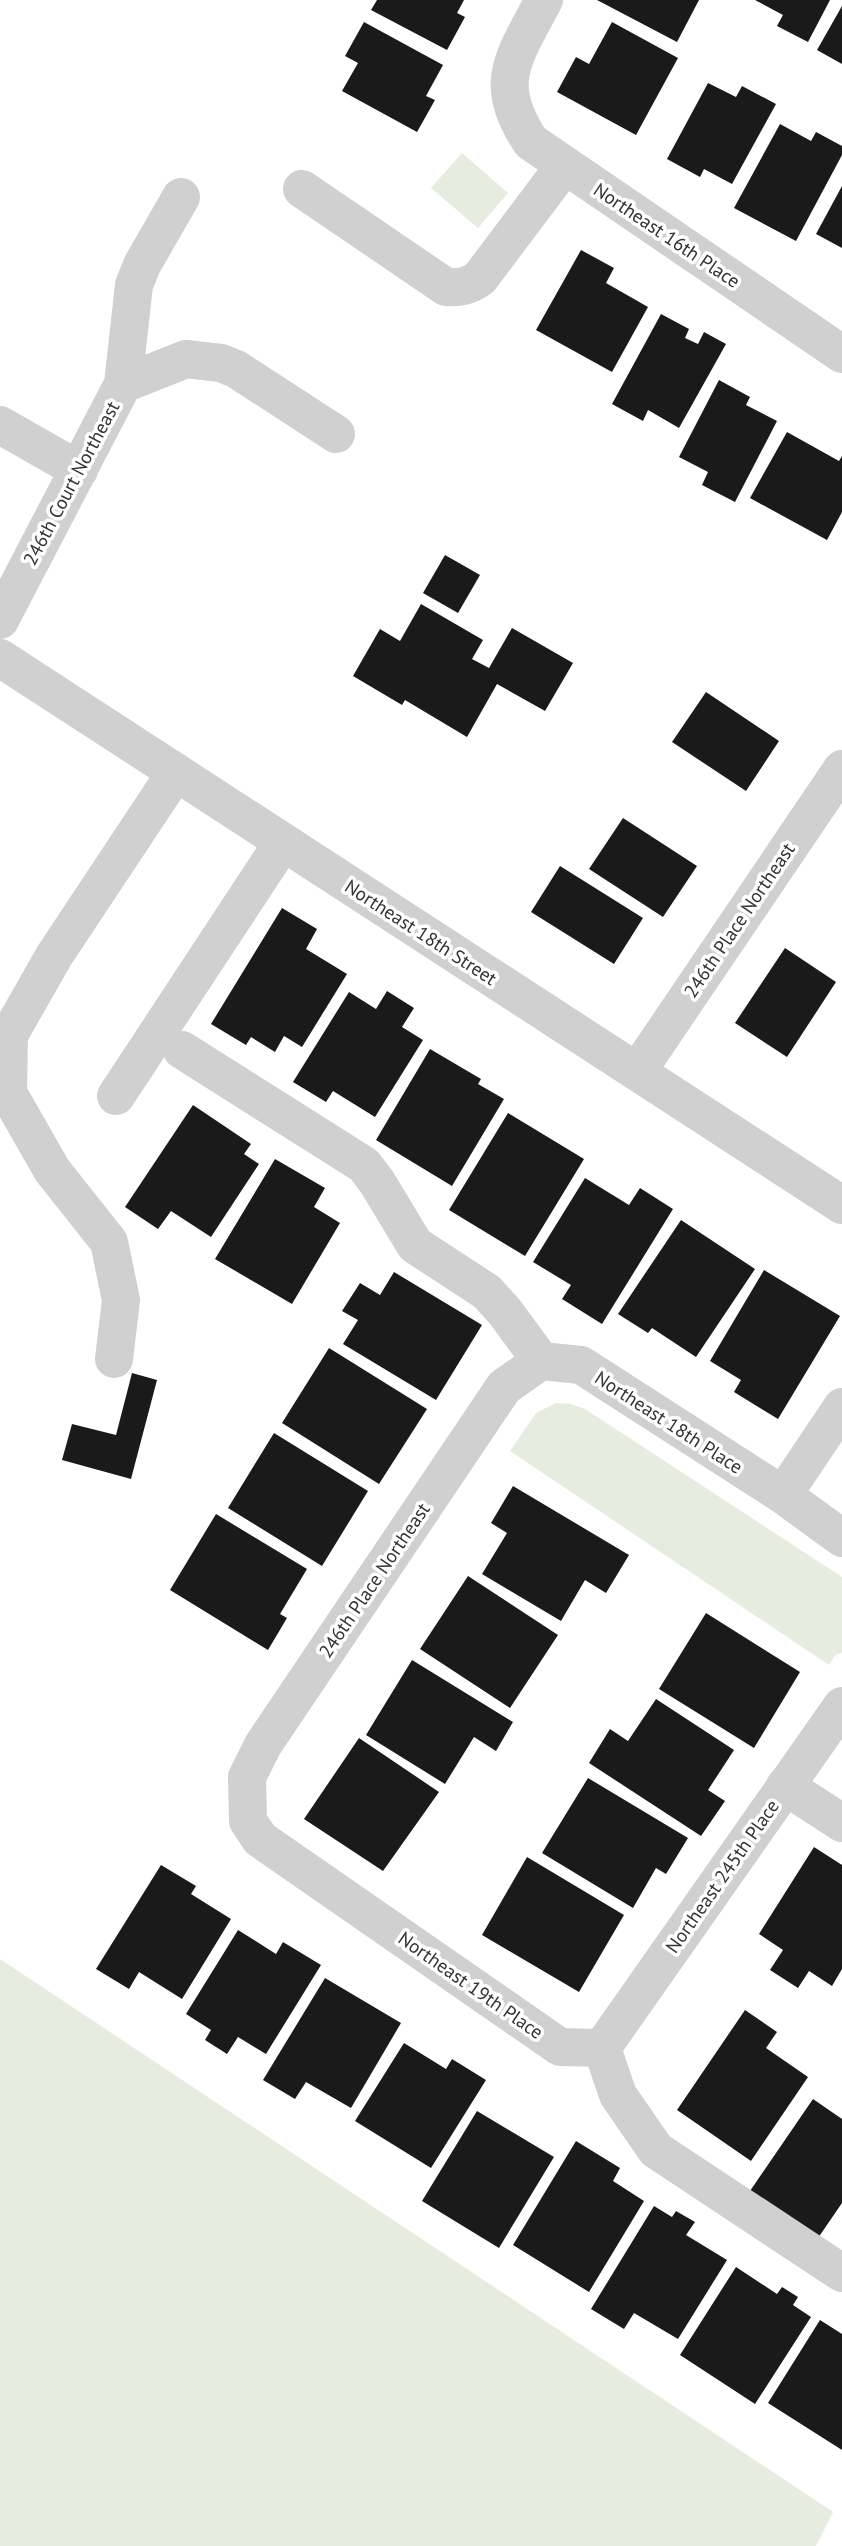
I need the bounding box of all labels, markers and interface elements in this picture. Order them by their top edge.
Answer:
street label: Northeast 16th Place [589,177,745,293]
street label: 246th Court Northeast [18,396,125,569]
street label: 246th Place Northeast [678,837,800,1002]
street label: Northeast 18th Street [340,874,502,990]
street label: Northeast 18th Place [591,1365,747,1479]
street label: 246th Place Northeast [313,1497,435,1662]
street label: Northeast 245th Place [660,1795,784,1957]
street label: Northeast 19th Place [394,1926,548,2044]

